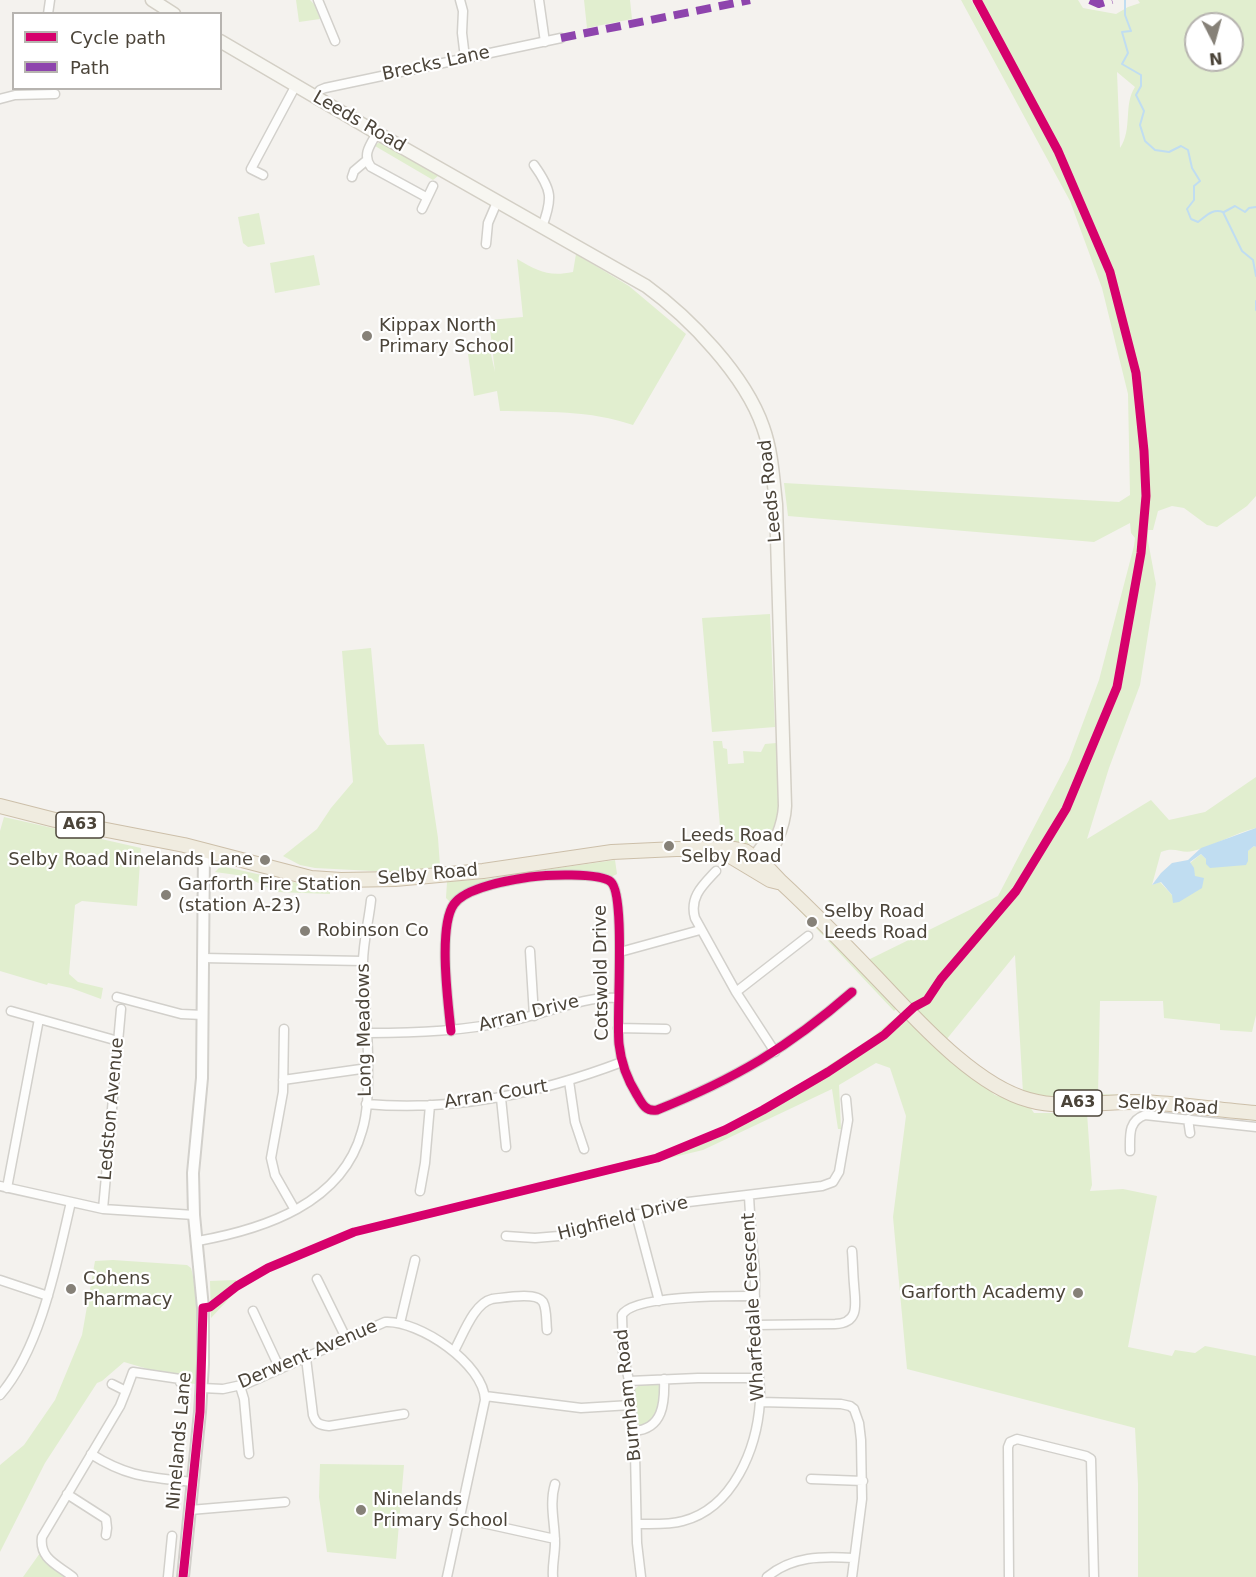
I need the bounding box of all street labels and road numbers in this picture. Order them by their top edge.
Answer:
street label: Brecks Lane [380,42,492,86]
street label: Leeds Road [309,87,409,157]
street label: Leeds Road [755,438,787,544]
road number: A63 [56,812,104,838]
street label: Selby Road [377,860,479,890]
street label: Cotswold Drive [590,905,614,1041]
street label: Long Meadows [353,963,377,1097]
street label: Arran Drive [476,991,582,1037]
street label: Ledston Avenue [95,1036,129,1182]
street label: Arran Court [443,1076,549,1114]
road number: A63 [1054,1090,1102,1116]
street label: Selby Road [1117,1092,1219,1120]
street label: Highfield Drive [555,1192,691,1246]
street label: Wharfedale Crescent [738,1212,770,1402]
street label: Derwent Avenue [235,1316,381,1394]
street label: Burnham Road [611,1328,647,1462]
street label: Ninelands Lane [163,1371,197,1511]

